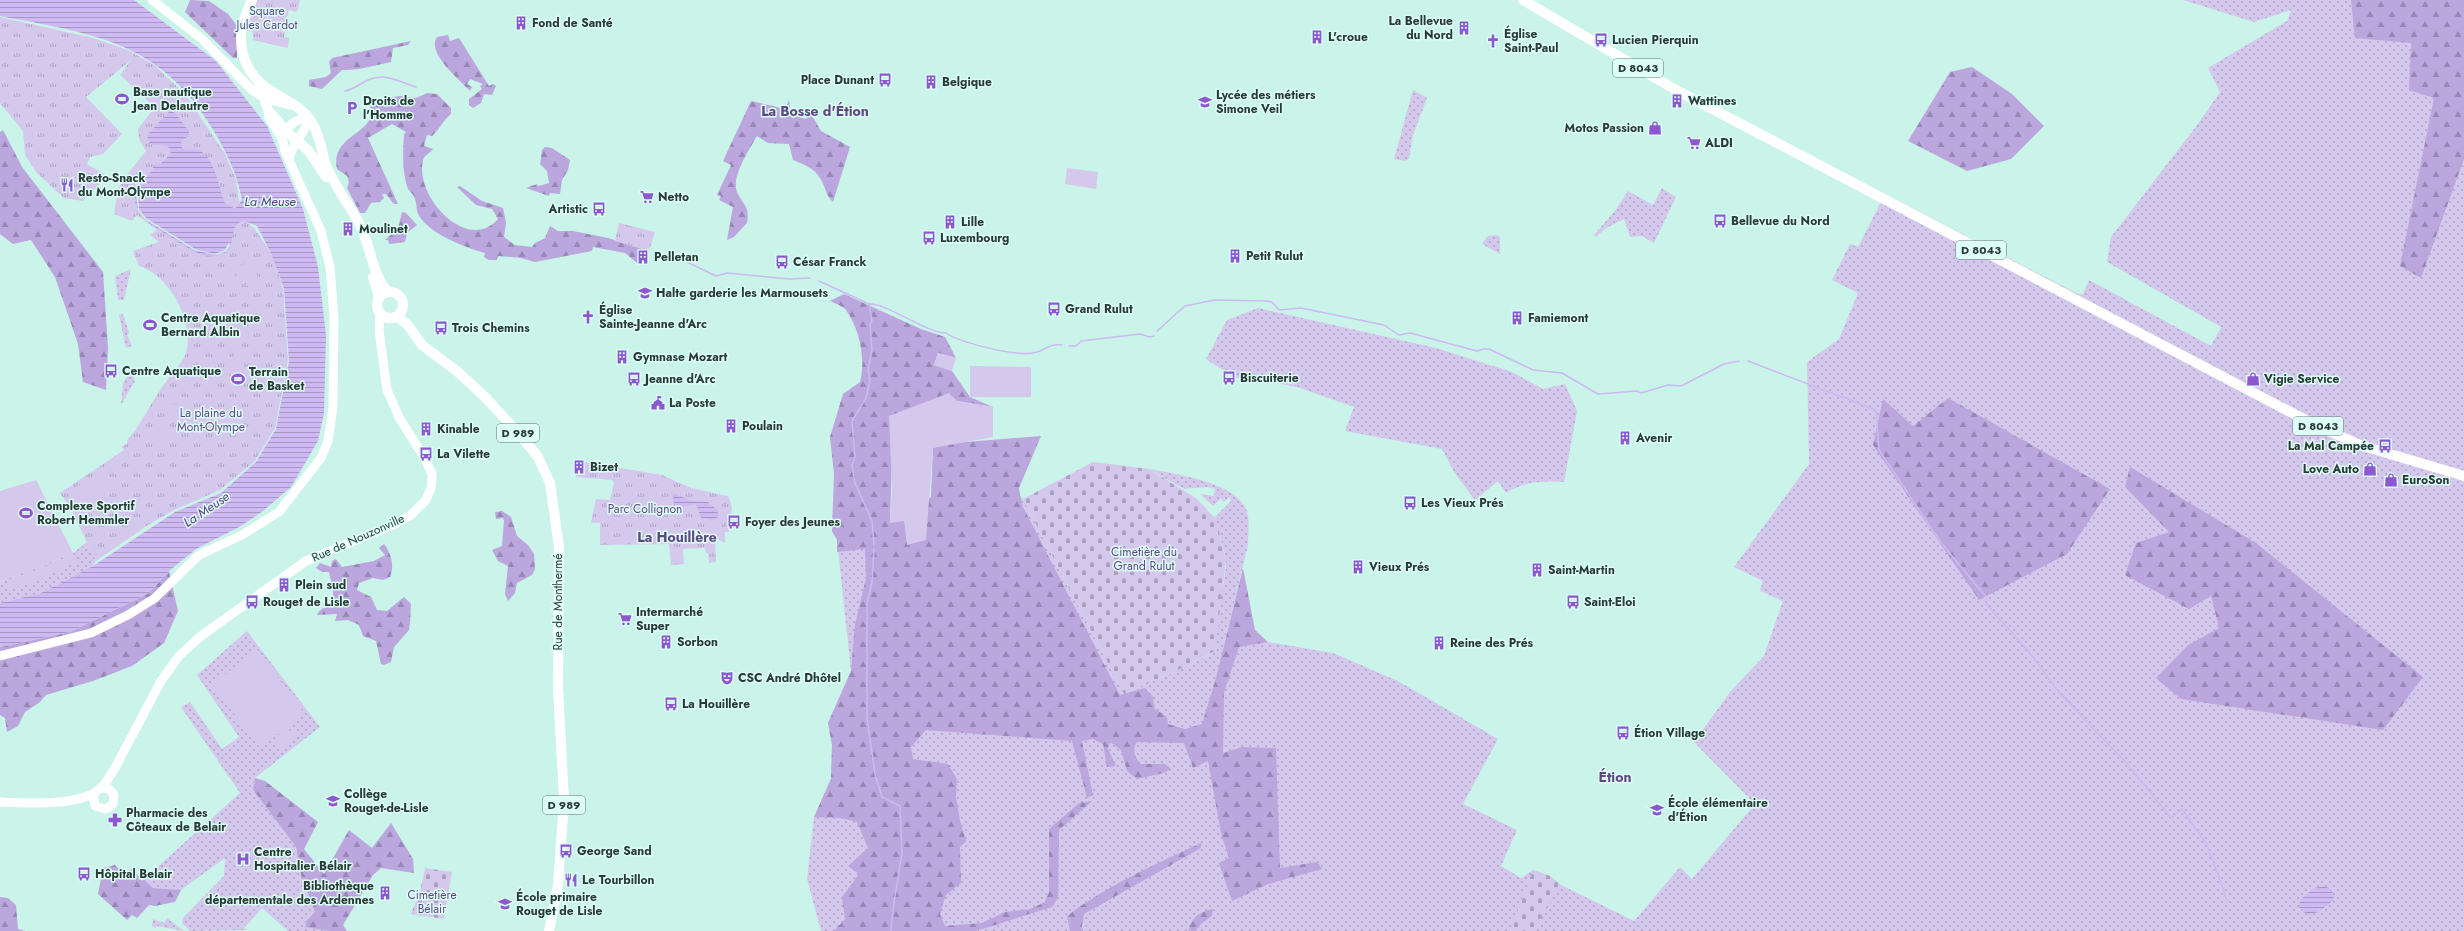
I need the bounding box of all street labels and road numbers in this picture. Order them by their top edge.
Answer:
road number: D 8043 [1613,59,1663,77]
road number: D 8043 [1956,241,2006,259]
road number: D 8043 [2293,417,2343,435]
road number: D 989 [497,424,539,442]
street label: Rue de Nouzonville [309,509,407,567]
street label: Rue de Monthermé [549,553,567,651]
road number: D 989 [543,796,585,814]

